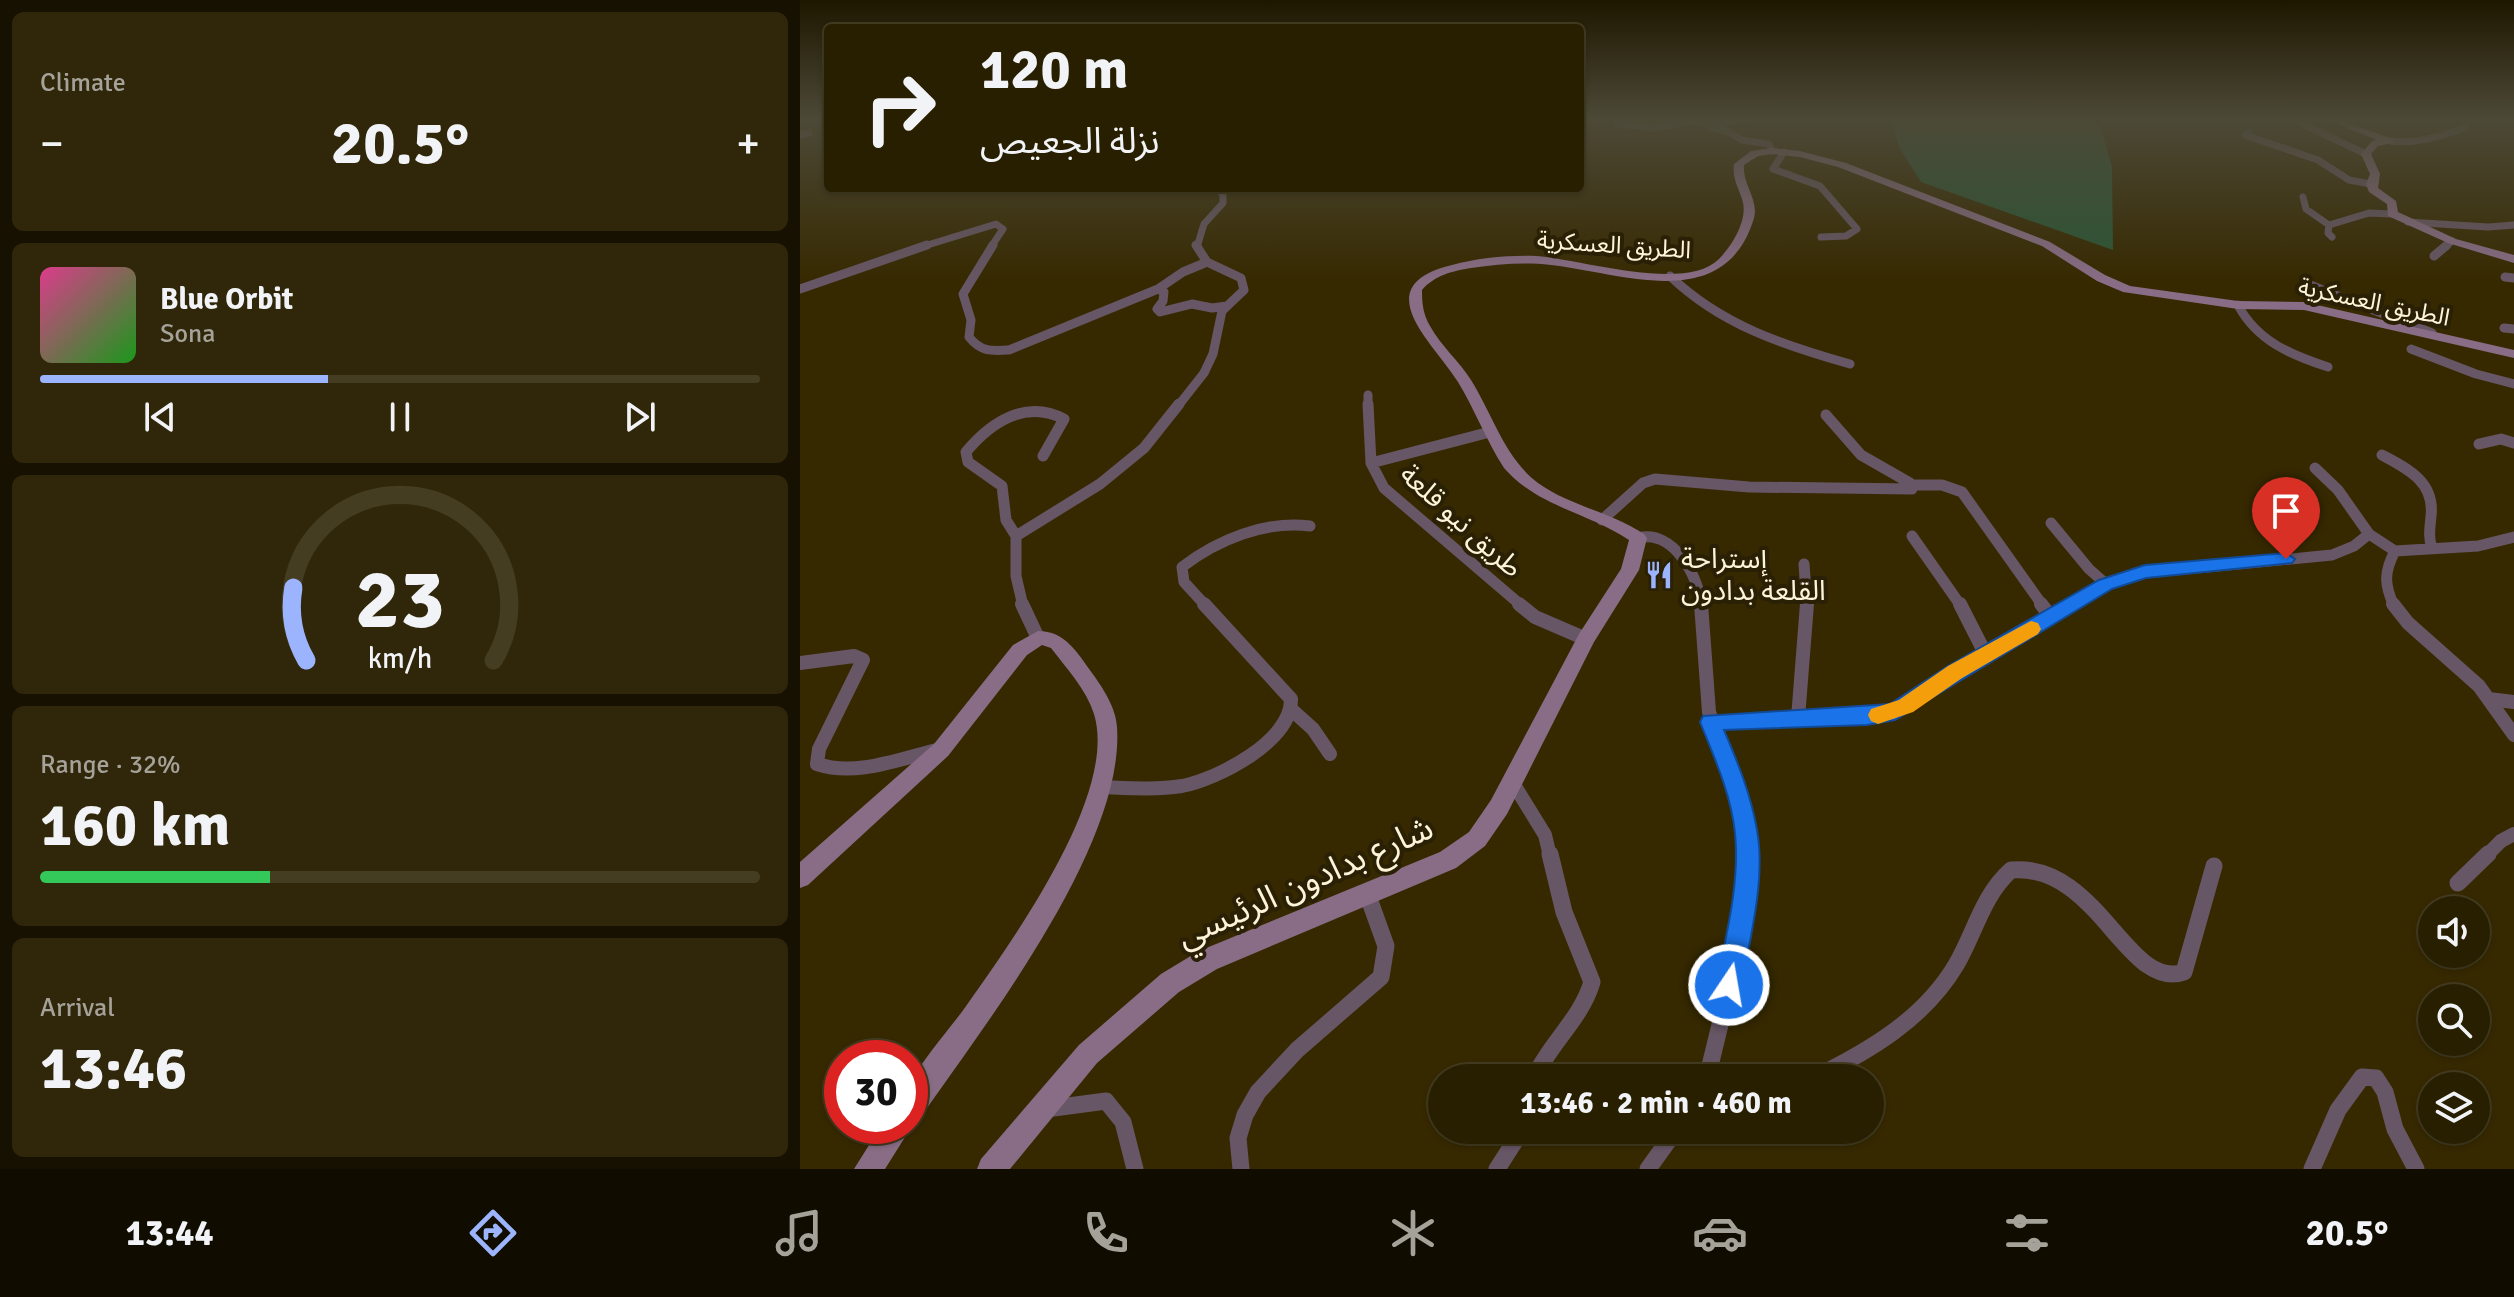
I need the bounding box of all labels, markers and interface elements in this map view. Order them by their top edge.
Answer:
text: 120 m [980,35,1128,104]
icon: right [848,56,952,160]
text: Climate [40,67,126,99]
text: 20.5° [331,107,469,181]
text: − [40,117,64,171]
text: + [736,117,760,171]
text: نزلة الجعيص [980,119,1160,164]
street label: الطريق العسكرية [1536,225,1692,265]
street label: الطريق العسكرية [2295,271,2453,333]
text: Blue Orbit [160,281,293,318]
text: Sona [160,318,215,350]
icon: previous [138,395,182,439]
icon: pause [378,395,422,439]
icon: next [618,395,662,439]
street label: طريق نيو قلعة [1393,457,1529,585]
pin [2252,477,2320,559]
icon: arrive [2264,489,2308,533]
place label: إستراحة القلعة بدادون [1681,542,1826,608]
text: 23 [355,548,445,650]
restaurant icon: إستراحة القلعة بدادون [1644,560,1674,590]
text: km/h [368,641,432,676]
text: Range · 32% [40,749,181,781]
text: 160 km [40,789,230,863]
street label: شارع بدادون الرئيسي [1170,807,1441,961]
map controls [2418,896,2490,1144]
button: sound [2418,896,2490,968]
position arrow [1687,943,1771,1027]
button: search [2418,984,2490,1056]
text: Arrival [40,992,115,1024]
text: 13:46 [40,1032,187,1106]
speed limit sign: 30 [824,1040,928,1144]
button: layers [2418,1072,2490,1144]
text: 13:46 · 2 min · 460 m [1520,1085,1792,1122]
icon: directions [465,1205,521,1261]
icon: music [771,1205,827,1261]
icon: phone [1078,1205,1134,1261]
icon: climate [1385,1205,1441,1261]
icon: car [1692,1205,1748,1261]
icon: filters [1999,1205,2055,1261]
text: 13:44 [125,1211,214,1256]
text: 20.5° [2305,1211,2389,1256]

